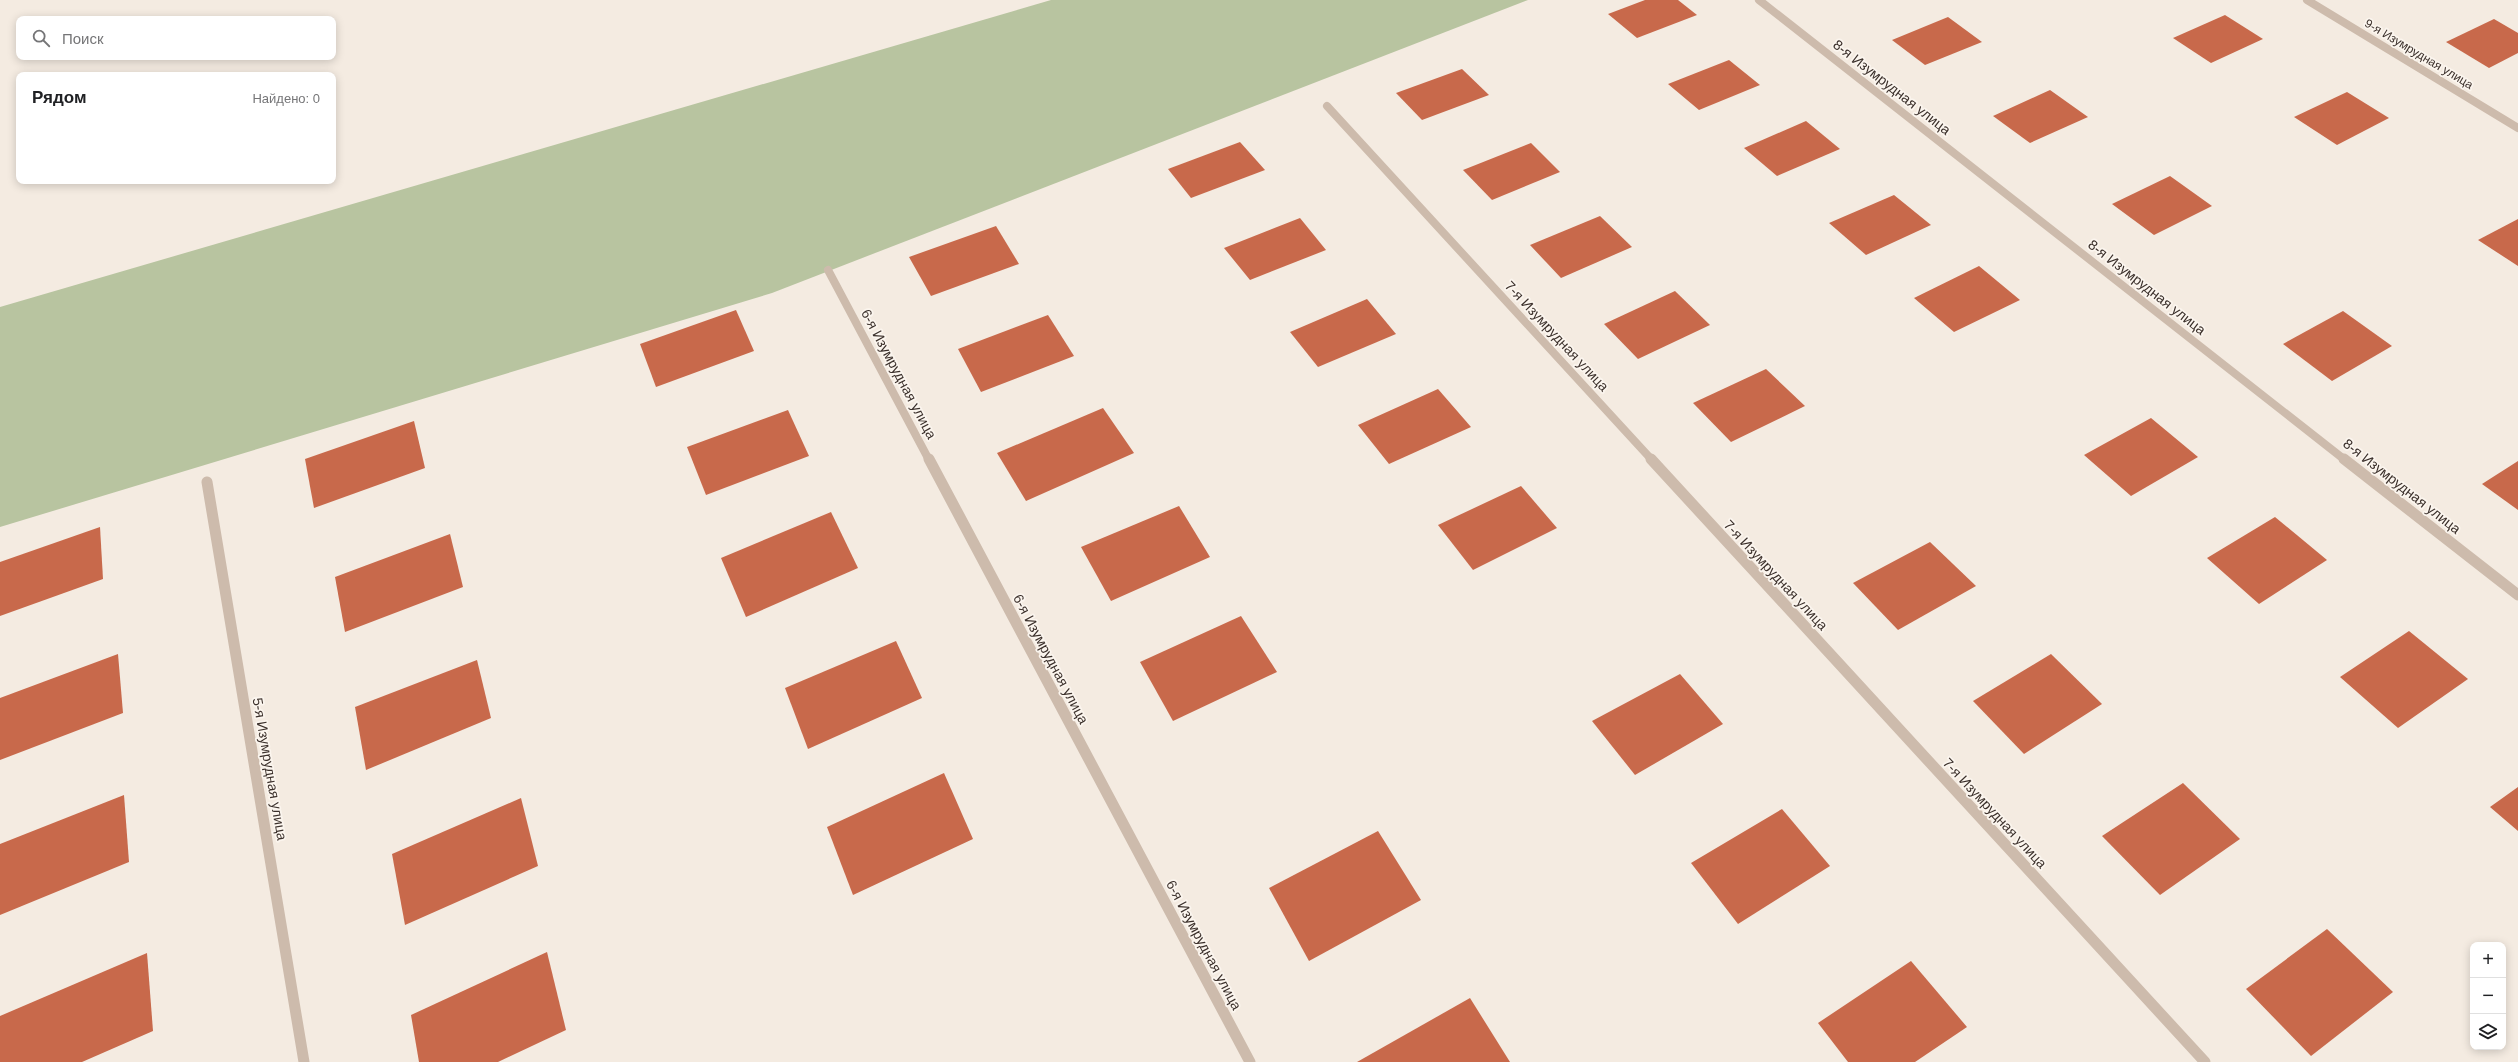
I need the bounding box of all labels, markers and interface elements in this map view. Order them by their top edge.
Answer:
search box [16,16,336,60]
street label: 9-я Изумрудная улица [2362,16,2476,92]
icon: search [30,27,52,49]
text: Поиск [62,30,104,47]
street label: 8-я Изумрудная улица [1830,36,1954,138]
text: Рядом [32,88,87,107]
text: Найдено: 0 [252,91,320,106]
street label: 8-я Изумрудная улица [2085,236,2209,338]
street label: 7-я Изумрудная улица [1502,278,1612,394]
street label: 6-я Изумрудная улица [858,306,940,442]
street label: 8-я Изумрудная улица [2340,435,2464,537]
street label: 7-я Изумрудная улица [1721,517,1831,633]
street label: 6-я Изумрудная улица [1010,591,1092,727]
street label: 5-я Изумрудная улица [250,696,290,842]
street label: 7-я Изумрудная улица [1940,755,2050,871]
street label: 6-я Изумрудная улица [1163,877,1245,1013]
map controls [2470,942,2506,1050]
button: + [2470,942,2506,978]
button: − [2470,978,2506,1014]
button: layers [2470,1014,2506,1050]

